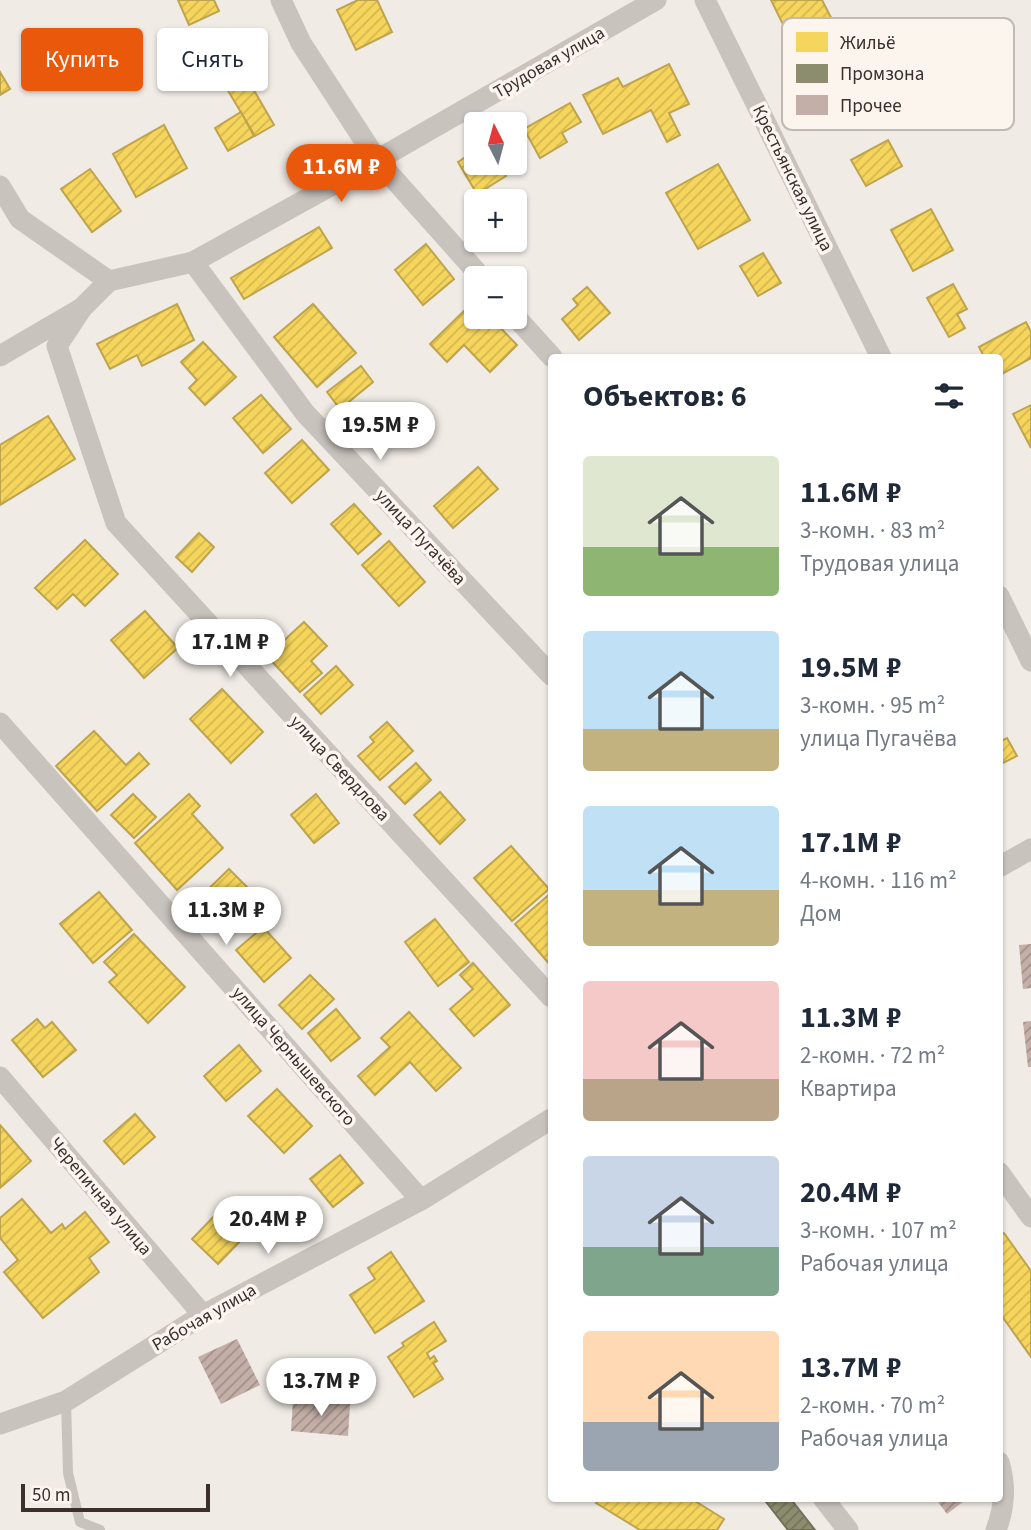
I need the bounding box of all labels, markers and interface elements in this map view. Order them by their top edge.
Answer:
legend [782,18,1014,130]
street label: Трудовая улица [489,20,609,104]
chip: Купить [21,28,143,91]
chip: Снять [157,28,268,91]
text: Жильё [840,30,895,57]
text: Промзона [840,61,924,88]
text: Прочее [840,93,902,120]
street label: Крестьянская улица [746,101,839,255]
north arrow [464,112,527,175]
map controls [464,112,527,329]
pin: 11.6M ₽ [276,144,406,204]
text: 11.6M ₽ [302,150,380,183]
button: + [464,189,527,252]
button: − [464,266,527,329]
text: Объектов: 6 [583,375,747,418]
icon: filters [930,377,968,415]
pin: 19.5M ₽ [315,402,445,462]
text: 19.5M ₽ [341,408,419,441]
text: 11.6M ₽ [800,471,901,514]
street label: улица Пугачёва [370,484,472,591]
icon: home [639,484,723,568]
text: 3-комн. · 83 m² [800,514,945,547]
text: Трудовая улица [800,547,959,580]
pin: 17.1M ₽ [165,620,295,679]
text: 17.1M ₽ [191,625,269,658]
text: 19.5M ₽ [800,646,901,689]
icon: home [639,659,723,743]
text: 3-комн. · 95 m² [800,689,945,722]
street label: улица Свердлова [284,710,395,827]
text: улица Пугачёва [800,722,957,755]
text: 17.1M ₽ [800,821,901,864]
icon: home [639,834,723,918]
text: 4-комн. · 116 m² [800,864,957,897]
pin: 11.3M ₽ [161,888,291,947]
text: 11.3M ₽ [187,893,265,926]
text: Дом [800,897,842,930]
street label: улица Чернышевского [226,981,361,1131]
text: 11.3M ₽ [800,996,901,1039]
icon: home [639,1009,723,1093]
text: 2-комн. · 72 m² [800,1039,945,1072]
text: Квартира [800,1072,897,1105]
street label: Черепичная улица [44,1132,158,1261]
text: 20.4M ₽ [800,1171,901,1214]
icon: home [639,1184,723,1268]
pin: 20.4M ₽ [203,1196,333,1256]
text: 20.4M ₽ [229,1202,307,1235]
text: 3-комн. · 107 m² [800,1214,957,1247]
text: Рабочая улица [800,1247,949,1280]
street label: Рабочая улица [148,1278,261,1357]
text: 13.7M ₽ [800,1346,901,1389]
pin: 13.7M ₽ [256,1358,386,1418]
icon: home [639,1359,723,1443]
text: 13.7M ₽ [282,1364,360,1397]
text: 2-комн. · 70 m² [800,1389,945,1422]
text: Рабочая улица [800,1422,949,1455]
scale bar [21,1481,210,1513]
text: 50 m [32,1482,70,1509]

